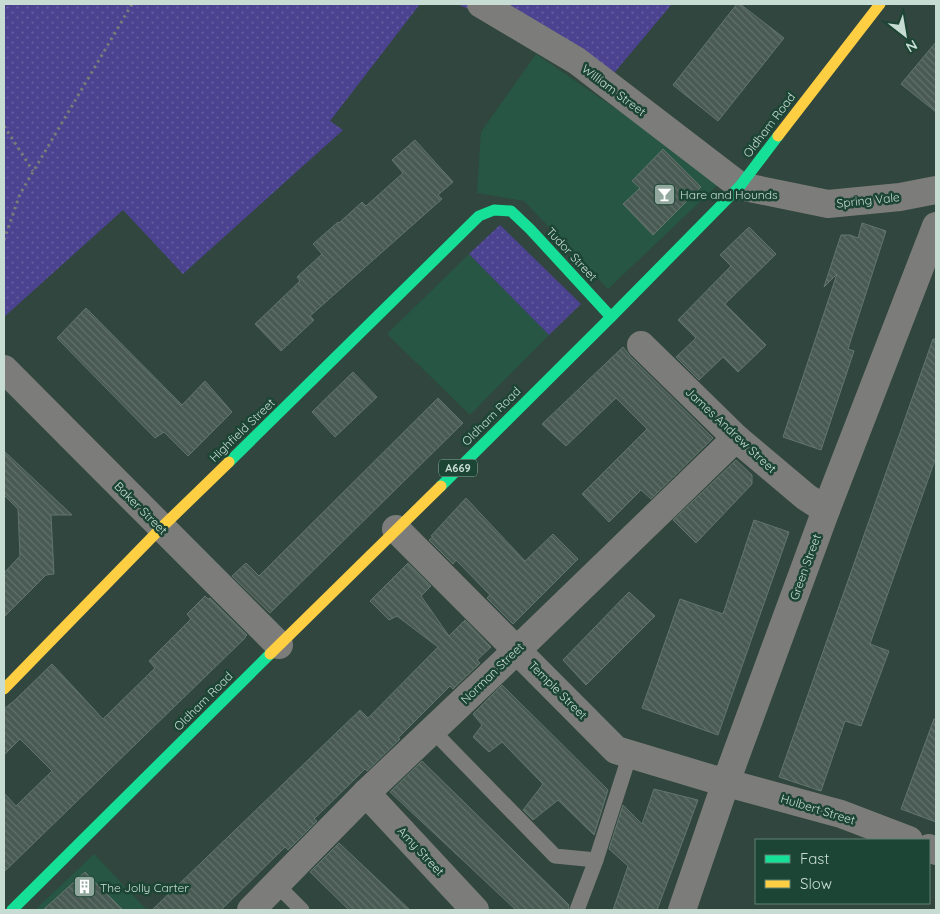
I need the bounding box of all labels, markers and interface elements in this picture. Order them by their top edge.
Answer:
north arrow [880,10,930,60]
text: N [903,36,921,57]
street label: William Street [579,61,649,119]
street label: Oldham Road [740,90,798,160]
bar icon: Hare and Hounds [652,182,676,206]
place label: Hare and Hounds [680,187,778,202]
street label: Spring Vale [836,189,901,211]
street label: Tudor Street [543,224,601,284]
street label: Oldham Road [458,383,524,449]
street label: James Andrew Street [682,384,780,476]
street label: Highfield Street [206,395,278,465]
road number: A669 [439,459,477,476]
street label: Baker Street [111,478,171,538]
street label: Green Street [786,532,824,602]
street label: Norman Street [457,639,527,707]
street label: Temple Street [526,658,590,722]
street label: Oldham Road [170,668,236,734]
street label: Hulbert Street [779,791,857,827]
street label: Amy Street [395,823,447,879]
legend [755,839,930,904]
text: Fast [800,849,829,868]
text: Slow [800,874,832,893]
building icon: The Jolly Carter [72,875,96,899]
place label: The Jolly Carter [100,880,189,895]

